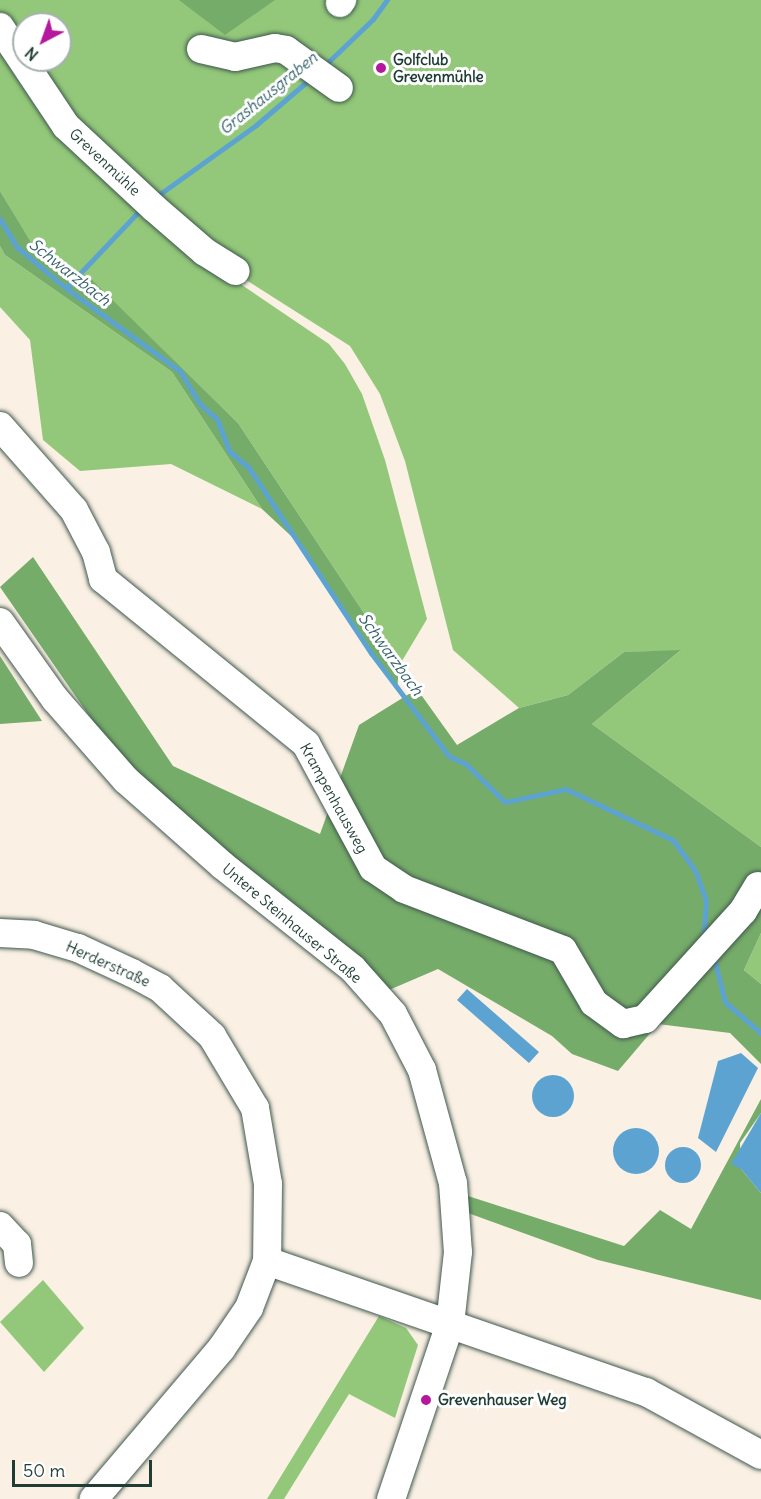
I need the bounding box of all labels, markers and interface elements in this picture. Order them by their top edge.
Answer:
north arrow [12,12,72,72]
text: N [21,43,42,65]
water label: Grashausgraben [215,48,321,138]
place label: Golfclub Grevenmühle [393,50,484,85]
marker: Golfclub Grevenmühle [374,61,388,75]
street label: Grevenmühle [66,125,144,199]
water label: Schwarzbach [26,234,114,310]
water label: Schwarzbach [355,609,427,699]
street label: Krampenhausweg [296,740,372,856]
street label: Untere Steinhauser Straße [219,859,365,987]
street label: Herderstraße [63,937,153,991]
place label: Grevenhauser Weg [438,1391,567,1409]
marker: Grevenhauser Weg [419,1393,433,1407]
scale bar [15,1448,154,1486]
text: 50 m [23,1459,65,1482]

